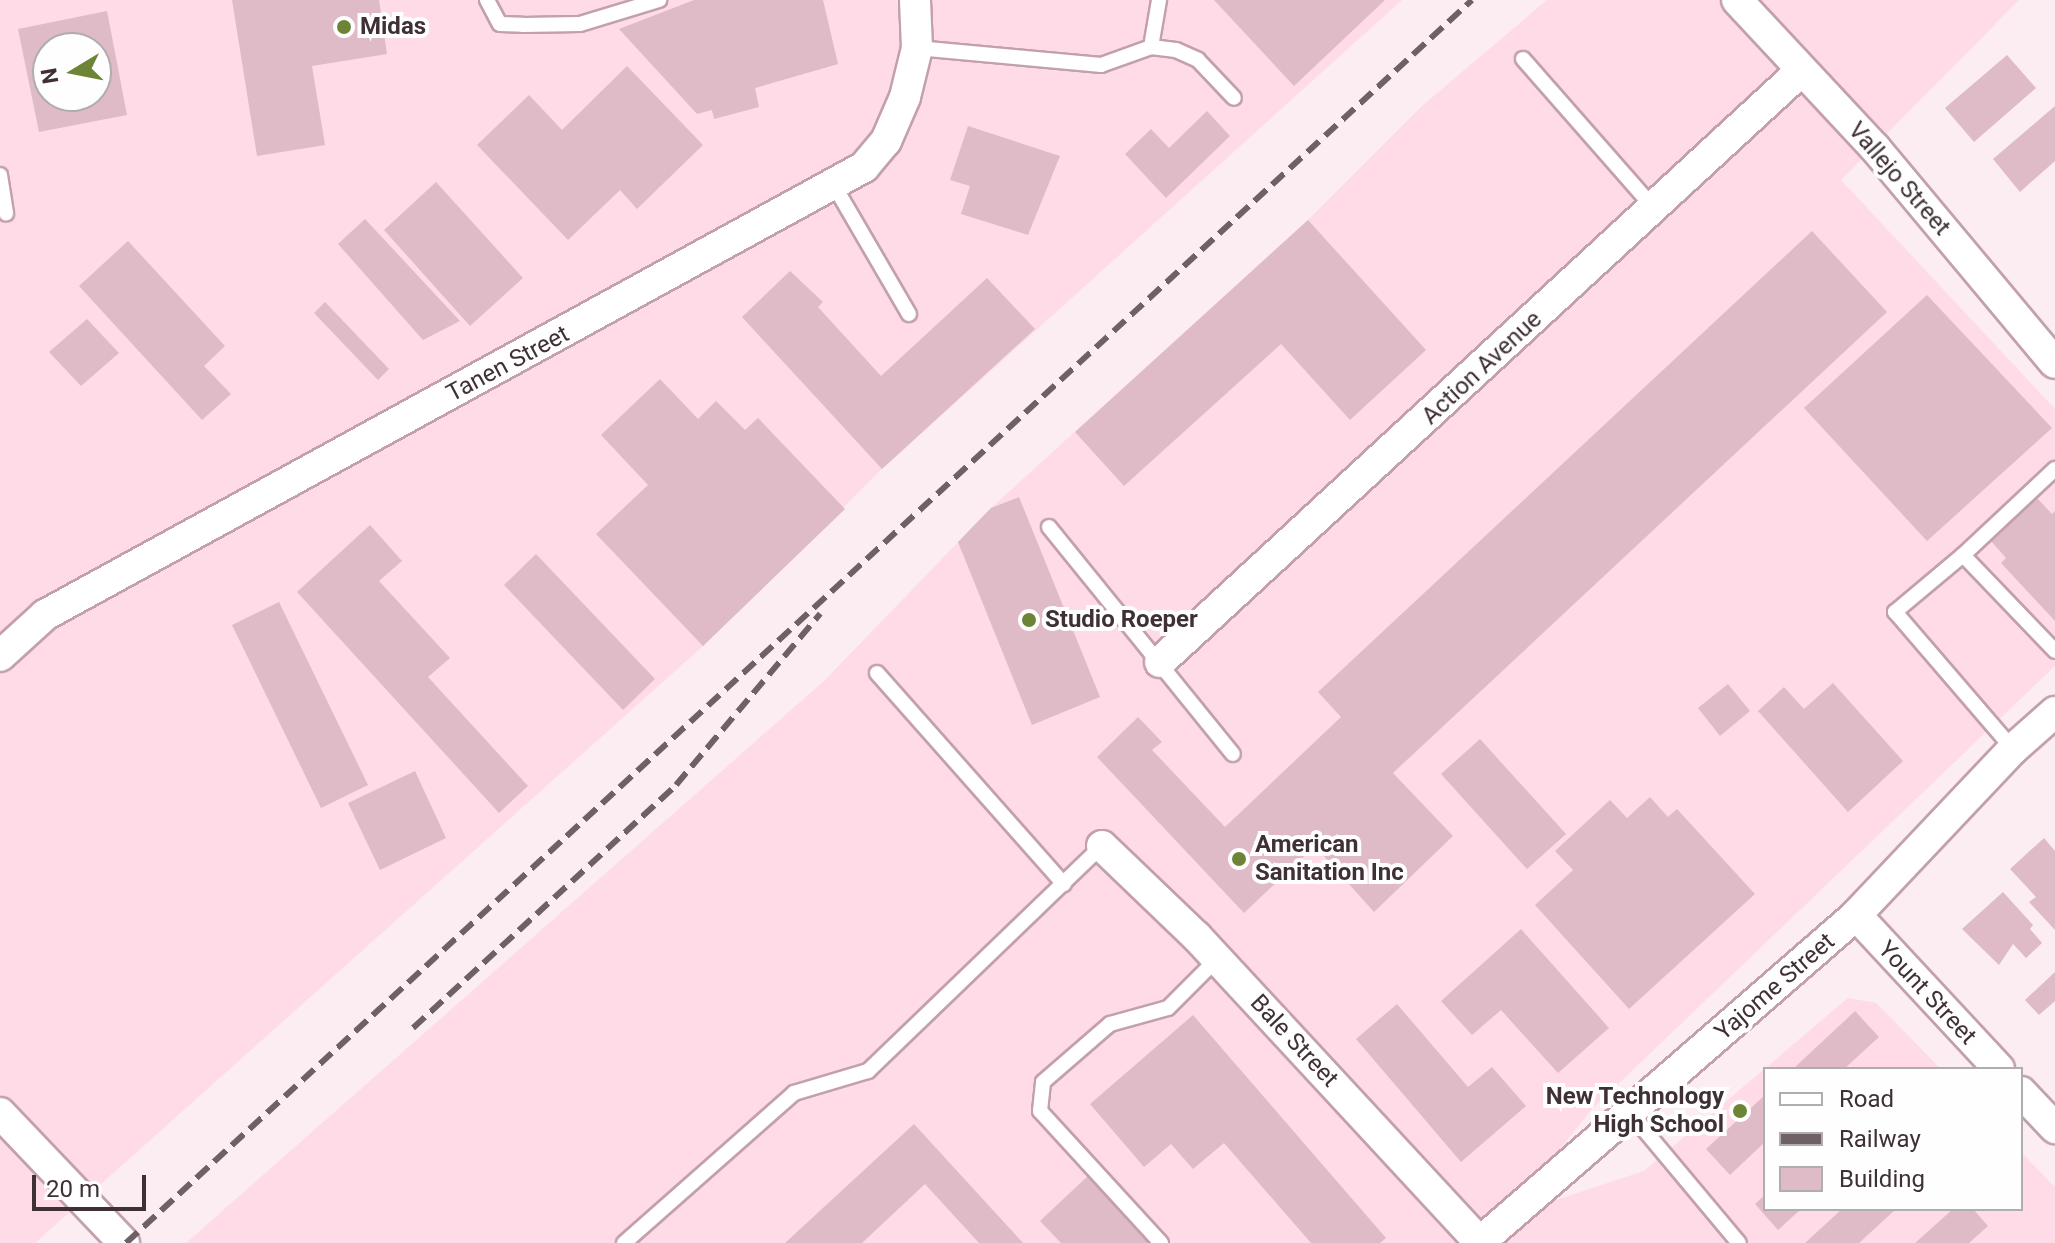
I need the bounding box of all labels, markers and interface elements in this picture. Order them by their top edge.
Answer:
place label: Midas [360,13,426,41]
marker: Midas [335,18,353,36]
north arrow [32,32,112,112]
text: N [36,66,64,86]
street label: Vallejo Street [1842,116,1956,242]
street label: Action Avenue [1416,305,1548,431]
street label: Tanen Street [442,320,574,408]
place label: Studio Roeper [1045,606,1198,634]
marker: Studio Roeper [1020,611,1038,629]
place label: American Sanitation Inc [1255,831,1404,887]
marker: American Sanitation Inc [1230,850,1248,868]
street label: Yajome Street [1709,927,1841,1047]
street label: Yount Street [1872,935,1982,1051]
street label: Bale Street [1244,989,1344,1093]
legend [1763,1067,2023,1211]
place label: New Technology High School [1545,1083,1724,1139]
text: Road [1839,1085,1894,1113]
marker: New Technology High School [1731,1102,1749,1120]
text: Railway [1839,1125,1921,1153]
scale bar [36,1159,150,1209]
text: Building [1839,1165,1925,1193]
text: 20 m [46,1175,100,1203]

